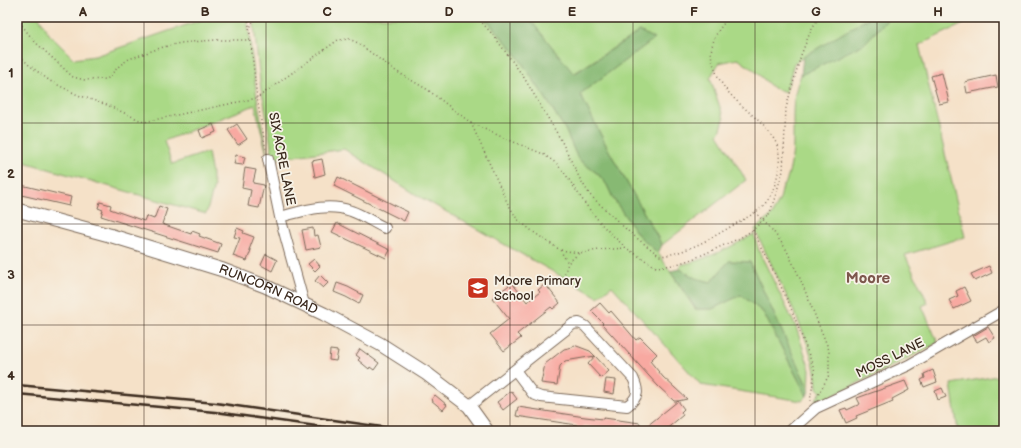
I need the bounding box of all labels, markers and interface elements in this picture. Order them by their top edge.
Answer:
text: A [78,4,87,20]
text: B [200,4,210,20]
text: C [322,4,332,20]
text: D [444,4,454,20]
text: E [568,4,577,20]
text: F [690,4,698,20]
text: G [811,4,821,20]
text: H [933,4,943,20]
text: 1 [8,65,14,81]
street label: SIX ACRE LANE [265,111,299,207]
text: 2 [7,166,15,182]
street label: RUNCORN ROAD [217,261,321,318]
text: 3 [7,267,15,283]
district label: Moore [846,269,891,288]
place label: Moore Primary School [494,273,581,304]
school or university icon: Moore Primary School [465,275,491,301]
street label: MOSS LANE [853,334,927,381]
text: 4 [7,368,15,384]

